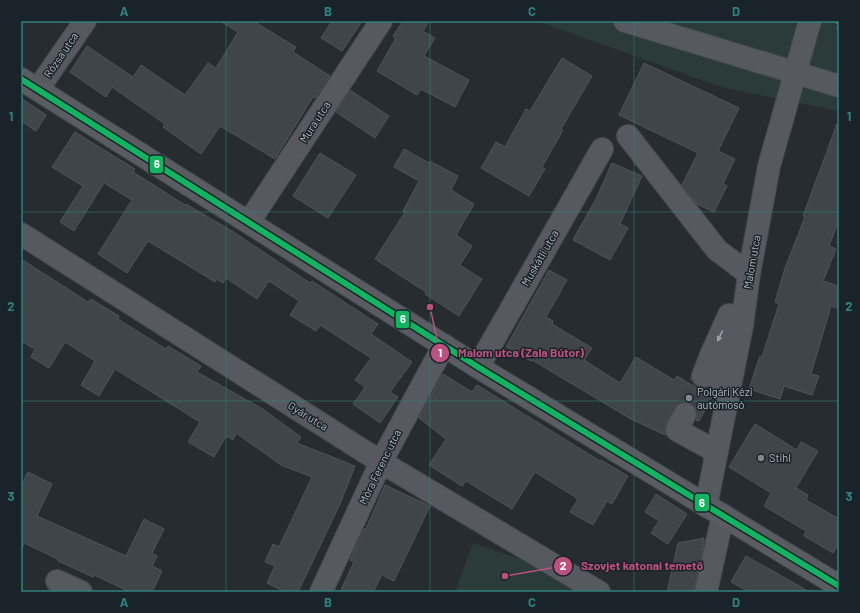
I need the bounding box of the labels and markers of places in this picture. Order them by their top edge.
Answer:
callout: Malom utca (Zala Bútor) [430,341,592,365]
place label: Polgári Kézi autómosó [697,385,753,411]
marker: Polgári Kézi autómosó [684,393,694,403]
place label: Stihl [769,451,791,464]
marker: Stihl [756,453,766,463]
callout: Szovjet katonai temető [553,554,711,578]

